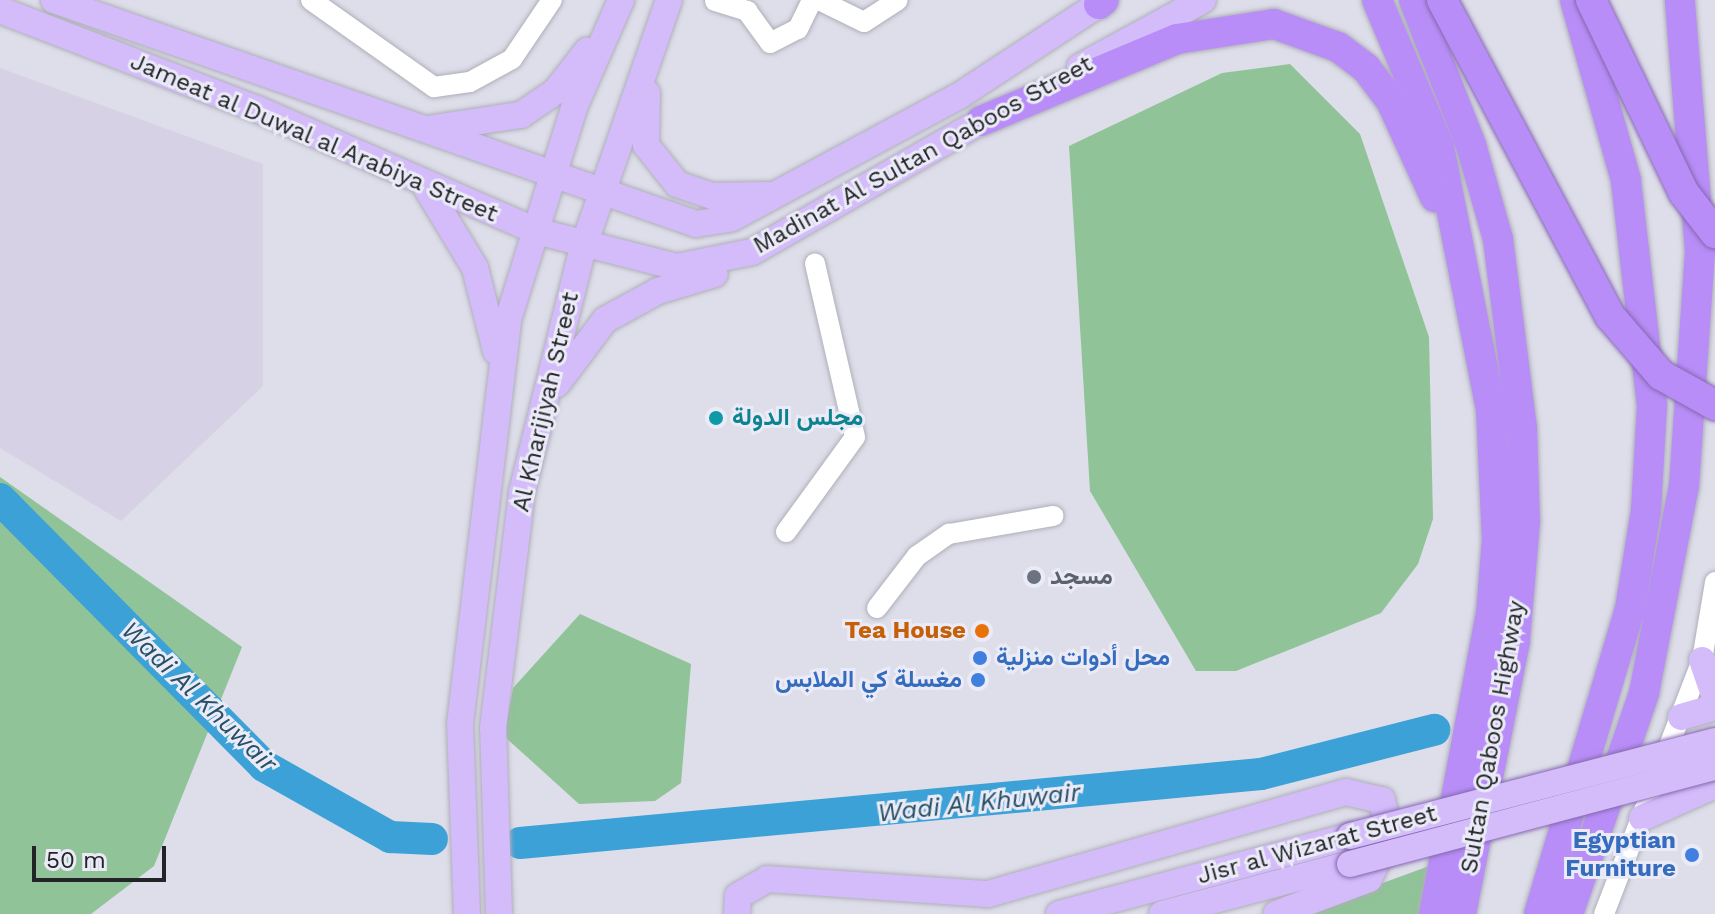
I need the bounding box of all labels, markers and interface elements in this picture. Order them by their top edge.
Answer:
street label: Jameat al Duwal al Arabiya Street [124,47,504,229]
street label: Madinat Al Sultan Qaboos Street [748,49,1098,261]
street label: Al Kharijiyah Street [507,289,585,515]
place label: مجلس الدولة [732,404,863,432]
marker: مجلس الدولة [707,409,725,427]
place label: مسجد [1050,563,1113,591]
marker: مسجد [1025,568,1043,586]
street label: Sultan Qaboos Highway [1455,598,1531,876]
water label: Wadi Al Khuwair [114,614,284,780]
place label: Tea House [844,617,966,645]
marker: Tea House [973,622,991,640]
place label: محل أدوات منزلية [996,644,1170,672]
marker: محل أدوات منزلية [971,649,989,667]
place label: مغسلة كي الملابس [775,666,962,694]
marker: مغسلة كي الملابس [969,671,987,689]
water label: Wadi Al Khuwair [875,777,1083,829]
street label: Jisr al Wizarat Street [1193,799,1441,891]
place label: Egyptian Furniture [1565,827,1676,883]
scale bar [36,830,170,880]
text: 50 m [46,846,106,874]
marker: Egyptian Furniture [1683,846,1701,864]

